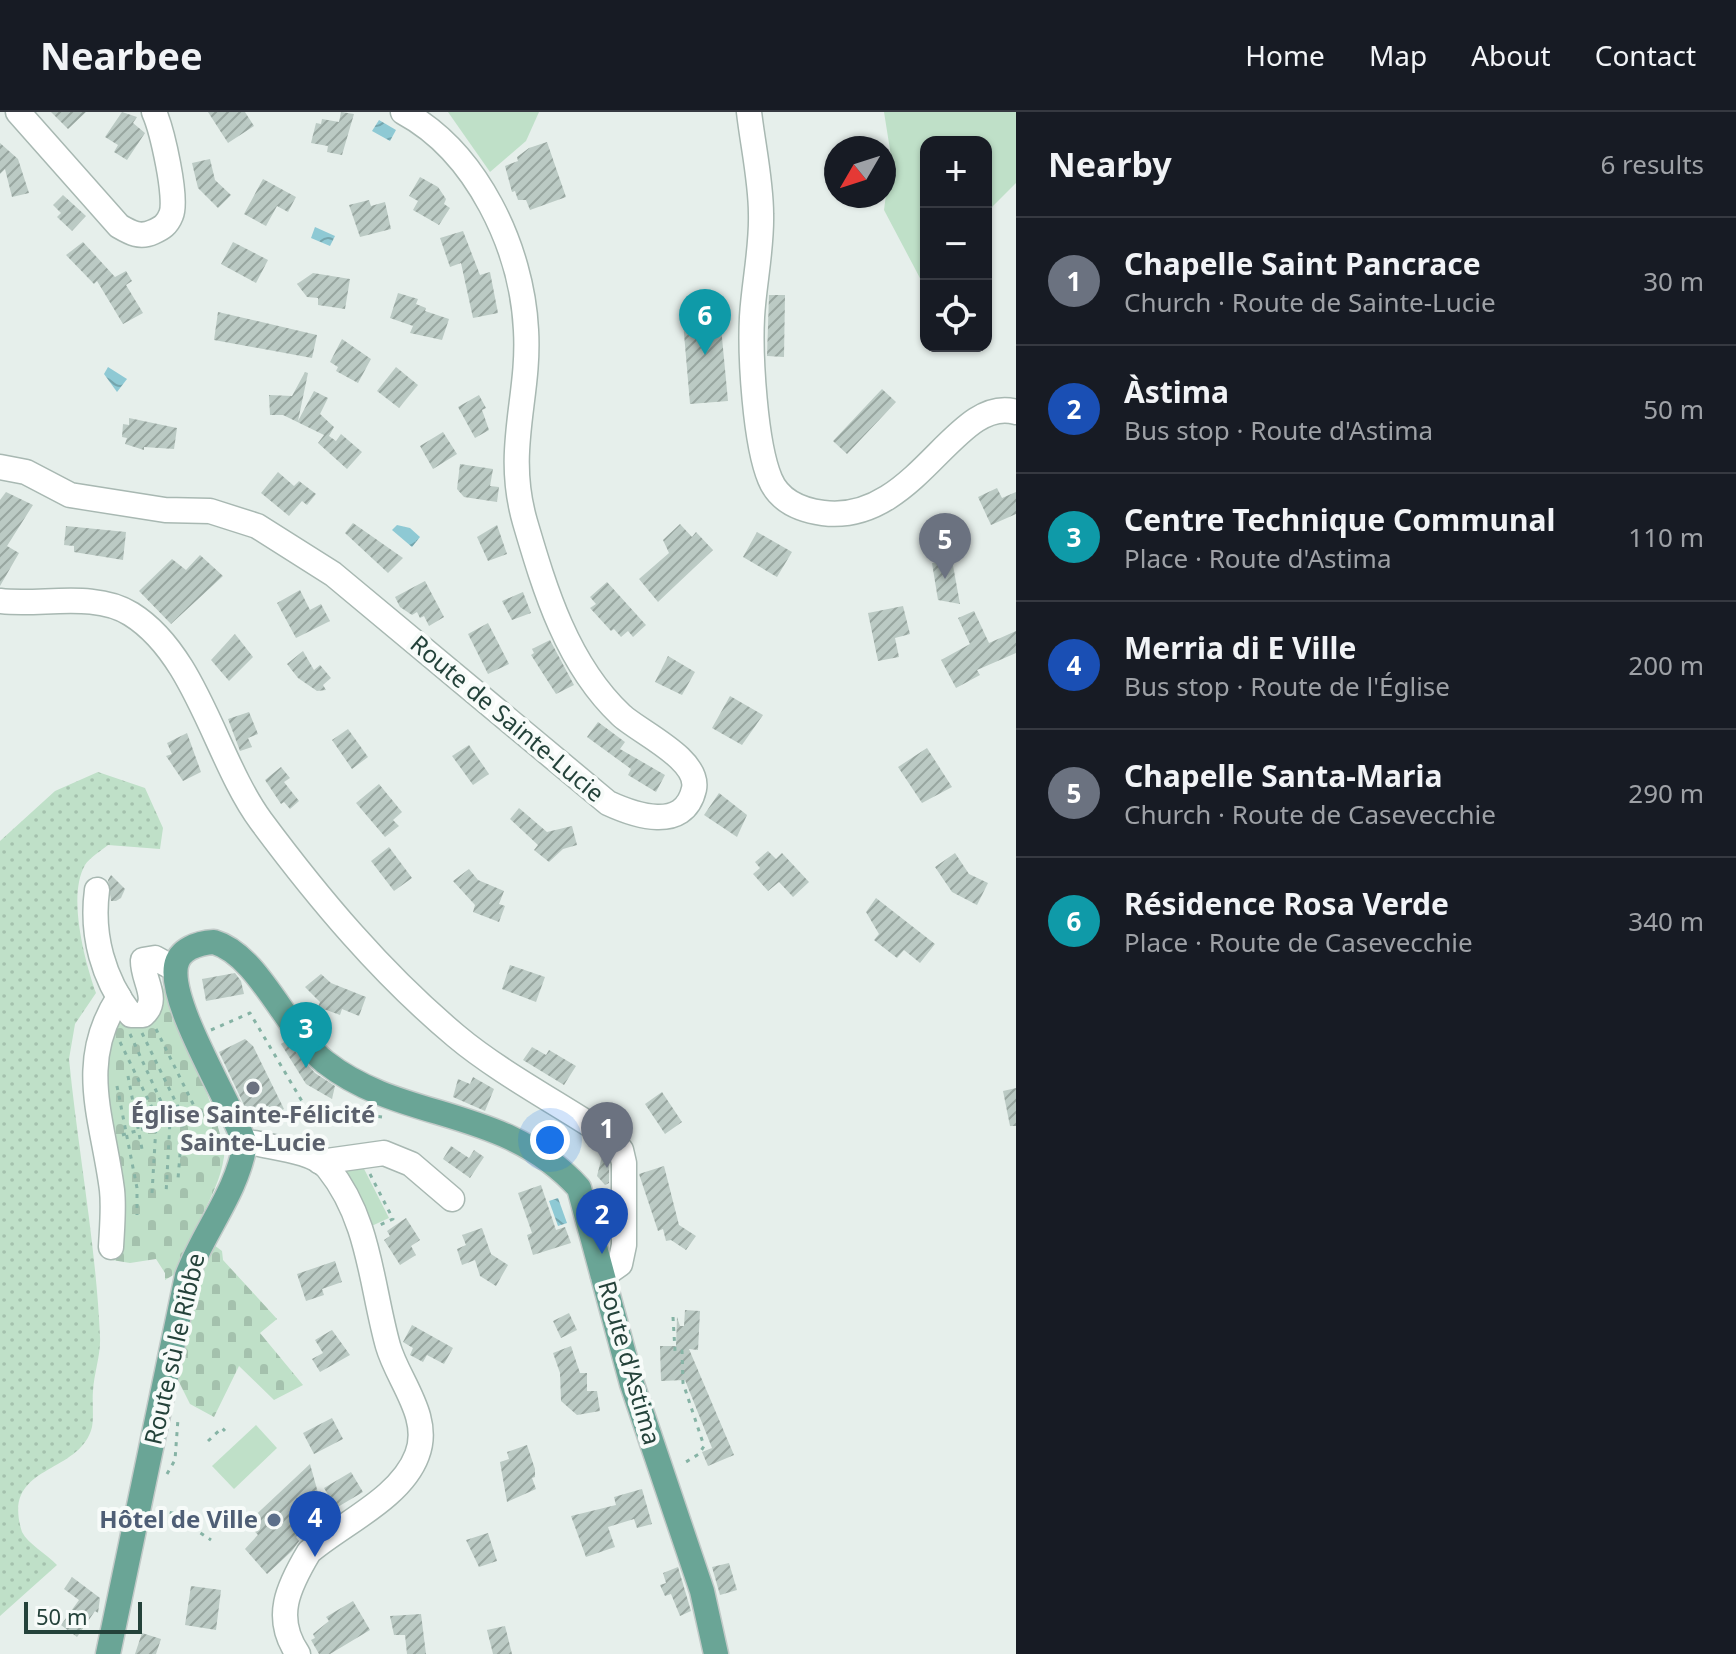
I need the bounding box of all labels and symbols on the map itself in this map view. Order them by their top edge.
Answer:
north arrow [824,136,896,208]
pin: 6 [679,289,731,355]
pin: 5 [919,513,971,579]
street label: Route de Sainte-Lucie [404,627,612,809]
pin: 3 [280,1002,332,1068]
marker: Église Sainte-Félicité Sainte-Lucie [244,1079,262,1097]
place label: Église Sainte-Félicité Sainte-Lucie [131,1097,375,1158]
pin: 1 [581,1102,633,1168]
your location [530,1120,570,1160]
pin: 2 [576,1188,628,1254]
street label: Route sù le Ribbe [135,1250,212,1448]
street label: Route d'Astima [591,1277,670,1448]
pin: 4 [289,1491,341,1557]
place label: Hôtel de Ville [99,1502,258,1535]
marker: Hôtel de Ville [265,1511,283,1529]
scale bar [24,1598,142,1634]

